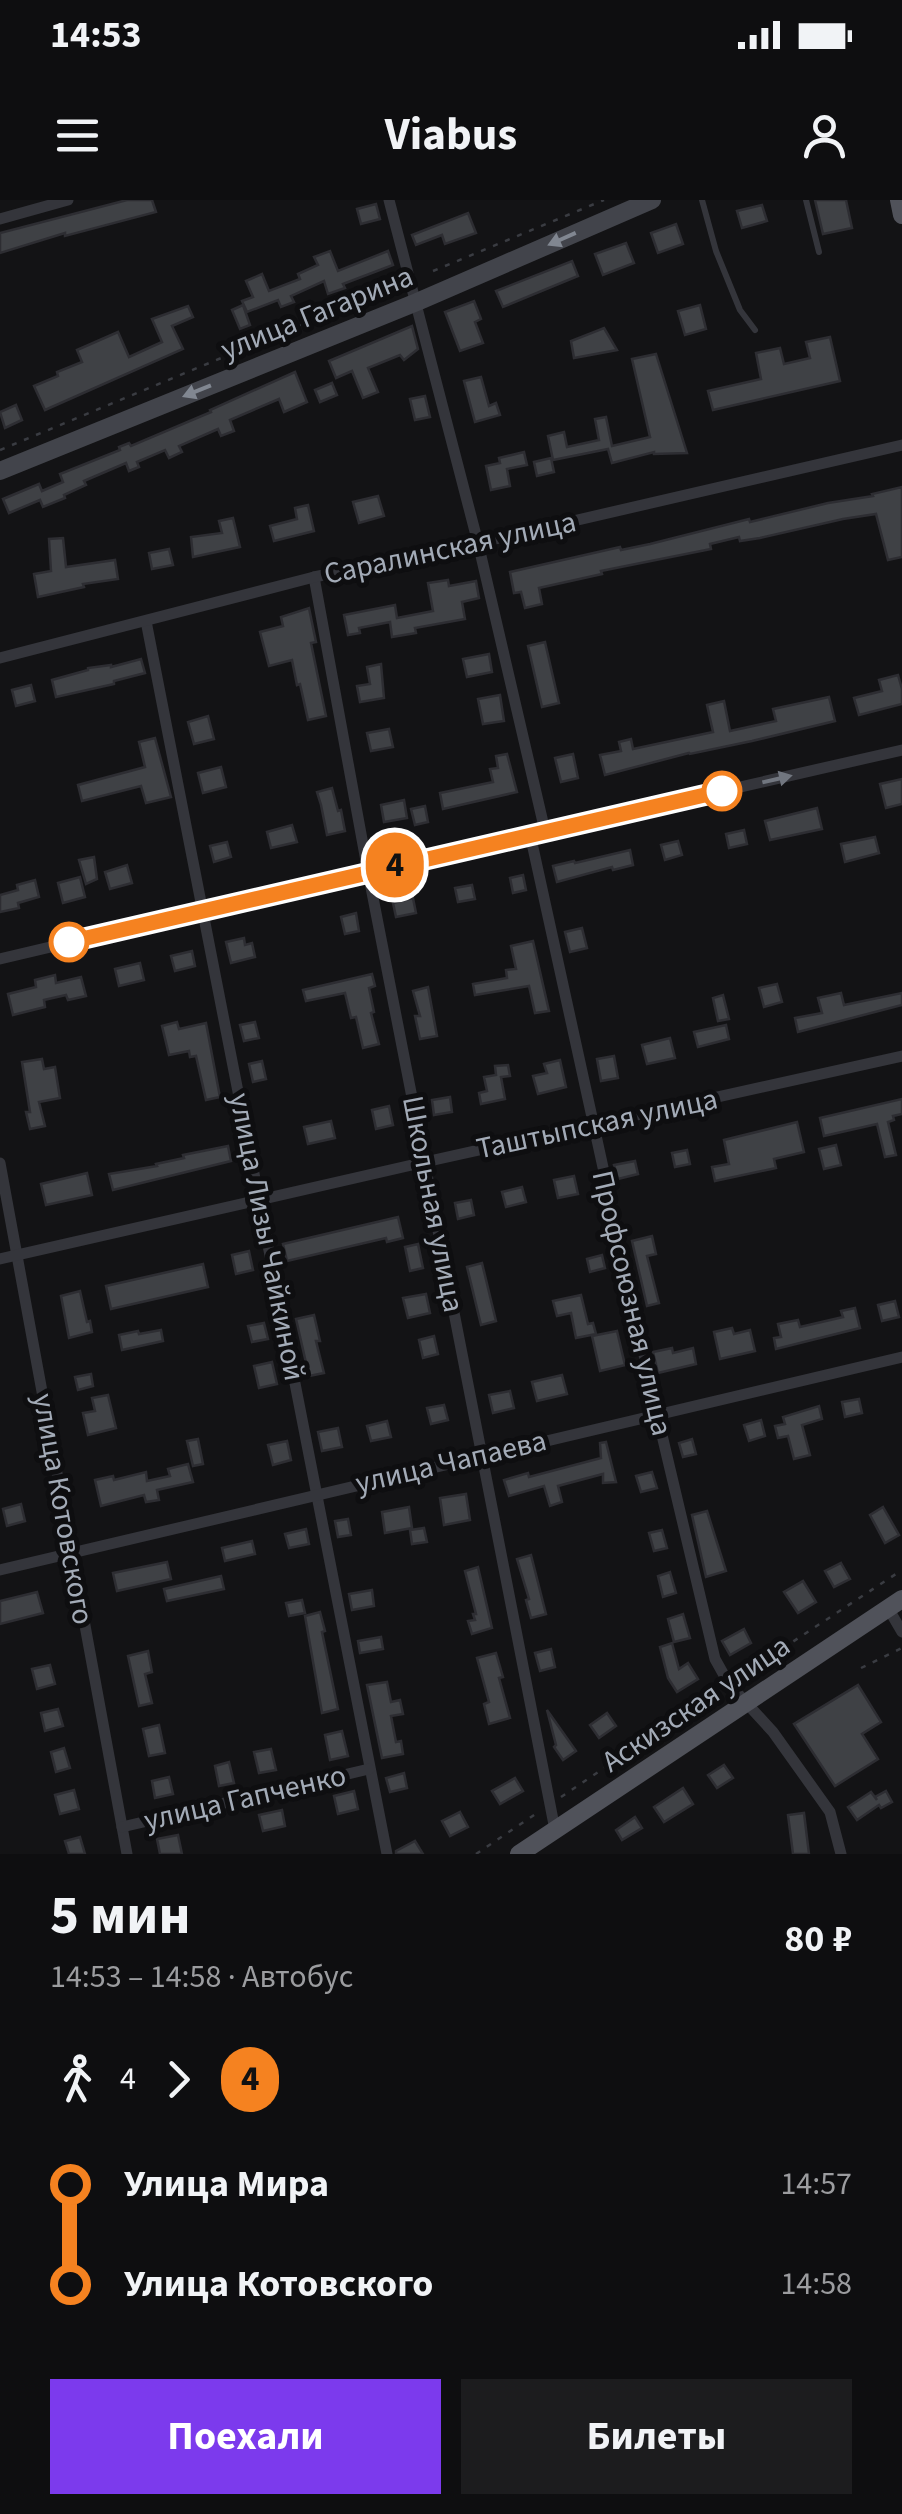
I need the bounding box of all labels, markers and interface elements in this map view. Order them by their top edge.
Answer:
text: 14:53 [50,8,142,62]
text: Viabus [385,103,517,167]
icon: menu [50,108,105,163]
icon: person [797,108,852,163]
one-way arrow [547,231,577,247]
street label: улица Гагарина [214,255,420,371]
one-way arrow [182,384,212,400]
street label: Саралинская улица [320,500,580,596]
one-way arrow [762,770,793,786]
unlabelled marker [703,772,741,810]
line badge: 4 [362,832,428,898]
text: 4 [386,840,404,890]
unlabelled marker [50,923,88,961]
street label: Таштыпская улица [472,1077,722,1171]
street label: улица Лизы Чайкиной [218,1089,316,1385]
street label: Школьная улица [391,1092,475,1316]
street label: Профсоюзная улица [581,1166,683,1440]
street label: улица Котовского [22,1390,104,1628]
street label: улица Чапаева [351,1419,551,1505]
street label: Аскизская улица [593,1625,799,1783]
street label: улица Гапченко [140,1754,350,1842]
text: 5 мин [50,1877,190,1955]
text: 80 ₽ [784,1912,852,1966]
text: 14:53 – 14:58 · Автобус [50,1954,353,2000]
icon: walk [50,2052,105,2107]
icon: forward [151,2052,206,2107]
text: 4 [241,2054,259,2104]
text: 4 [120,2056,136,2102]
text: Улица Мира [124,2157,329,2211]
text: 14:57 [780,2161,852,2207]
text: Улица Котовского [124,2257,433,2311]
text: 14:58 [780,2261,852,2307]
button: Поехали [50,2379,441,2494]
button: Билеты [461,2379,852,2494]

